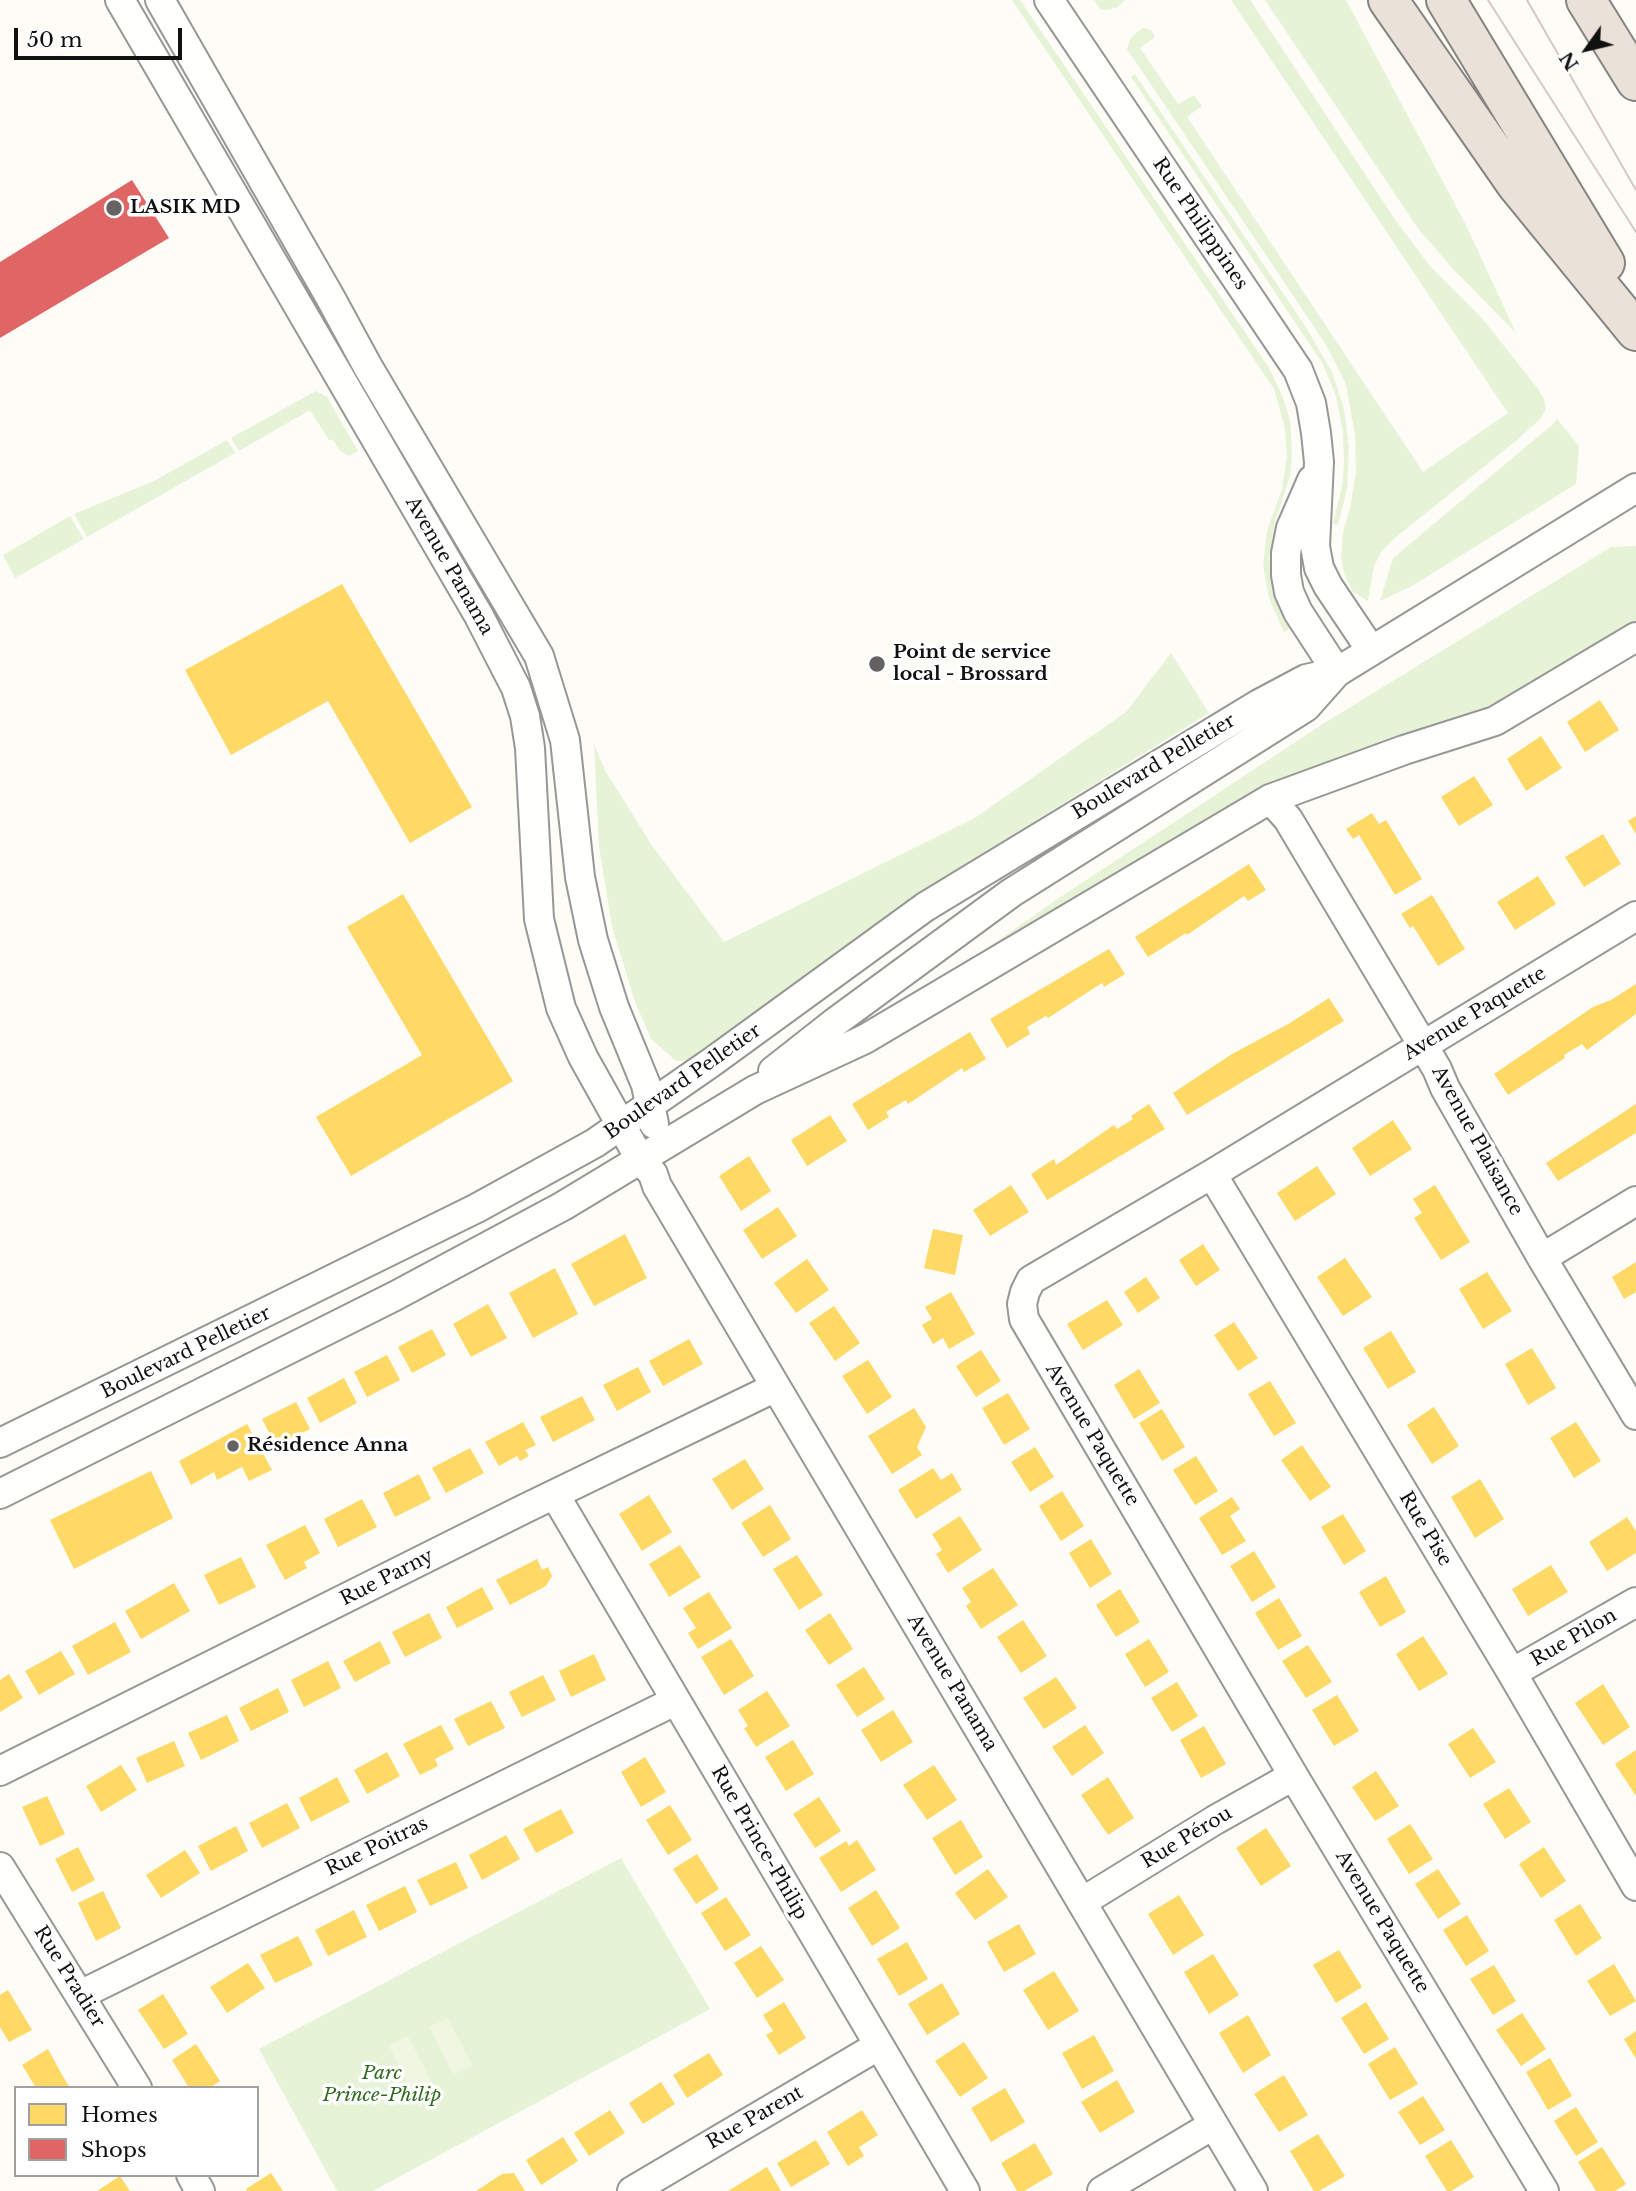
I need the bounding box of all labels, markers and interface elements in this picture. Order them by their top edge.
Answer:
scale bar [18,14,186,58]
north arrow [1552,14,1622,84]
text: 50 m [27,27,82,53]
text: N [1555,47,1584,75]
street label: Rue Philippines [1147,154,1253,294]
place label: LASIK MD [130,197,240,219]
marker: LASIK MD [104,198,124,218]
street label: Avenue Panama [400,493,498,639]
place label: Point de service local - Brossard [893,642,1051,686]
marker: Point de service local - Brossard [867,654,887,674]
street label: Boulevard Pelletier [1068,709,1240,825]
street label: Avenue Paquette [1400,962,1550,1066]
street label: Boulevard Pelletier [600,1019,766,1145]
street label: Avenue Plaisance [1426,1062,1528,1220]
street label: Boulevard Pelletier [97,1302,275,1404]
street label: Avenue Paquette [1040,1360,1144,1510]
place label: Résidence Anna [247,1435,408,1457]
marker: Résidence Anna [225,1438,241,1454]
street label: Rue Pise [1394,1488,1456,1570]
street label: Rue Parny [337,1545,437,1611]
street label: Rue Pilon [1527,1604,1621,1672]
street label: Avenue Panama [902,1610,1002,1756]
street label: Rue Prince-Philip [706,1762,812,1924]
street label: Rue Pérou [1138,1802,1236,1874]
street label: Rue Poitras [322,1812,432,1882]
street label: Avenue Paquette [1330,1847,1434,1997]
street label: Rue Pradier [29,1922,109,2032]
park label: Parc Prince-Philip [323,2063,441,2107]
street label: Rue Parent [703,2081,807,2155]
legend [14,2086,259,2177]
text: Homes [81,2102,158,2128]
text: Shops [81,2137,147,2163]

